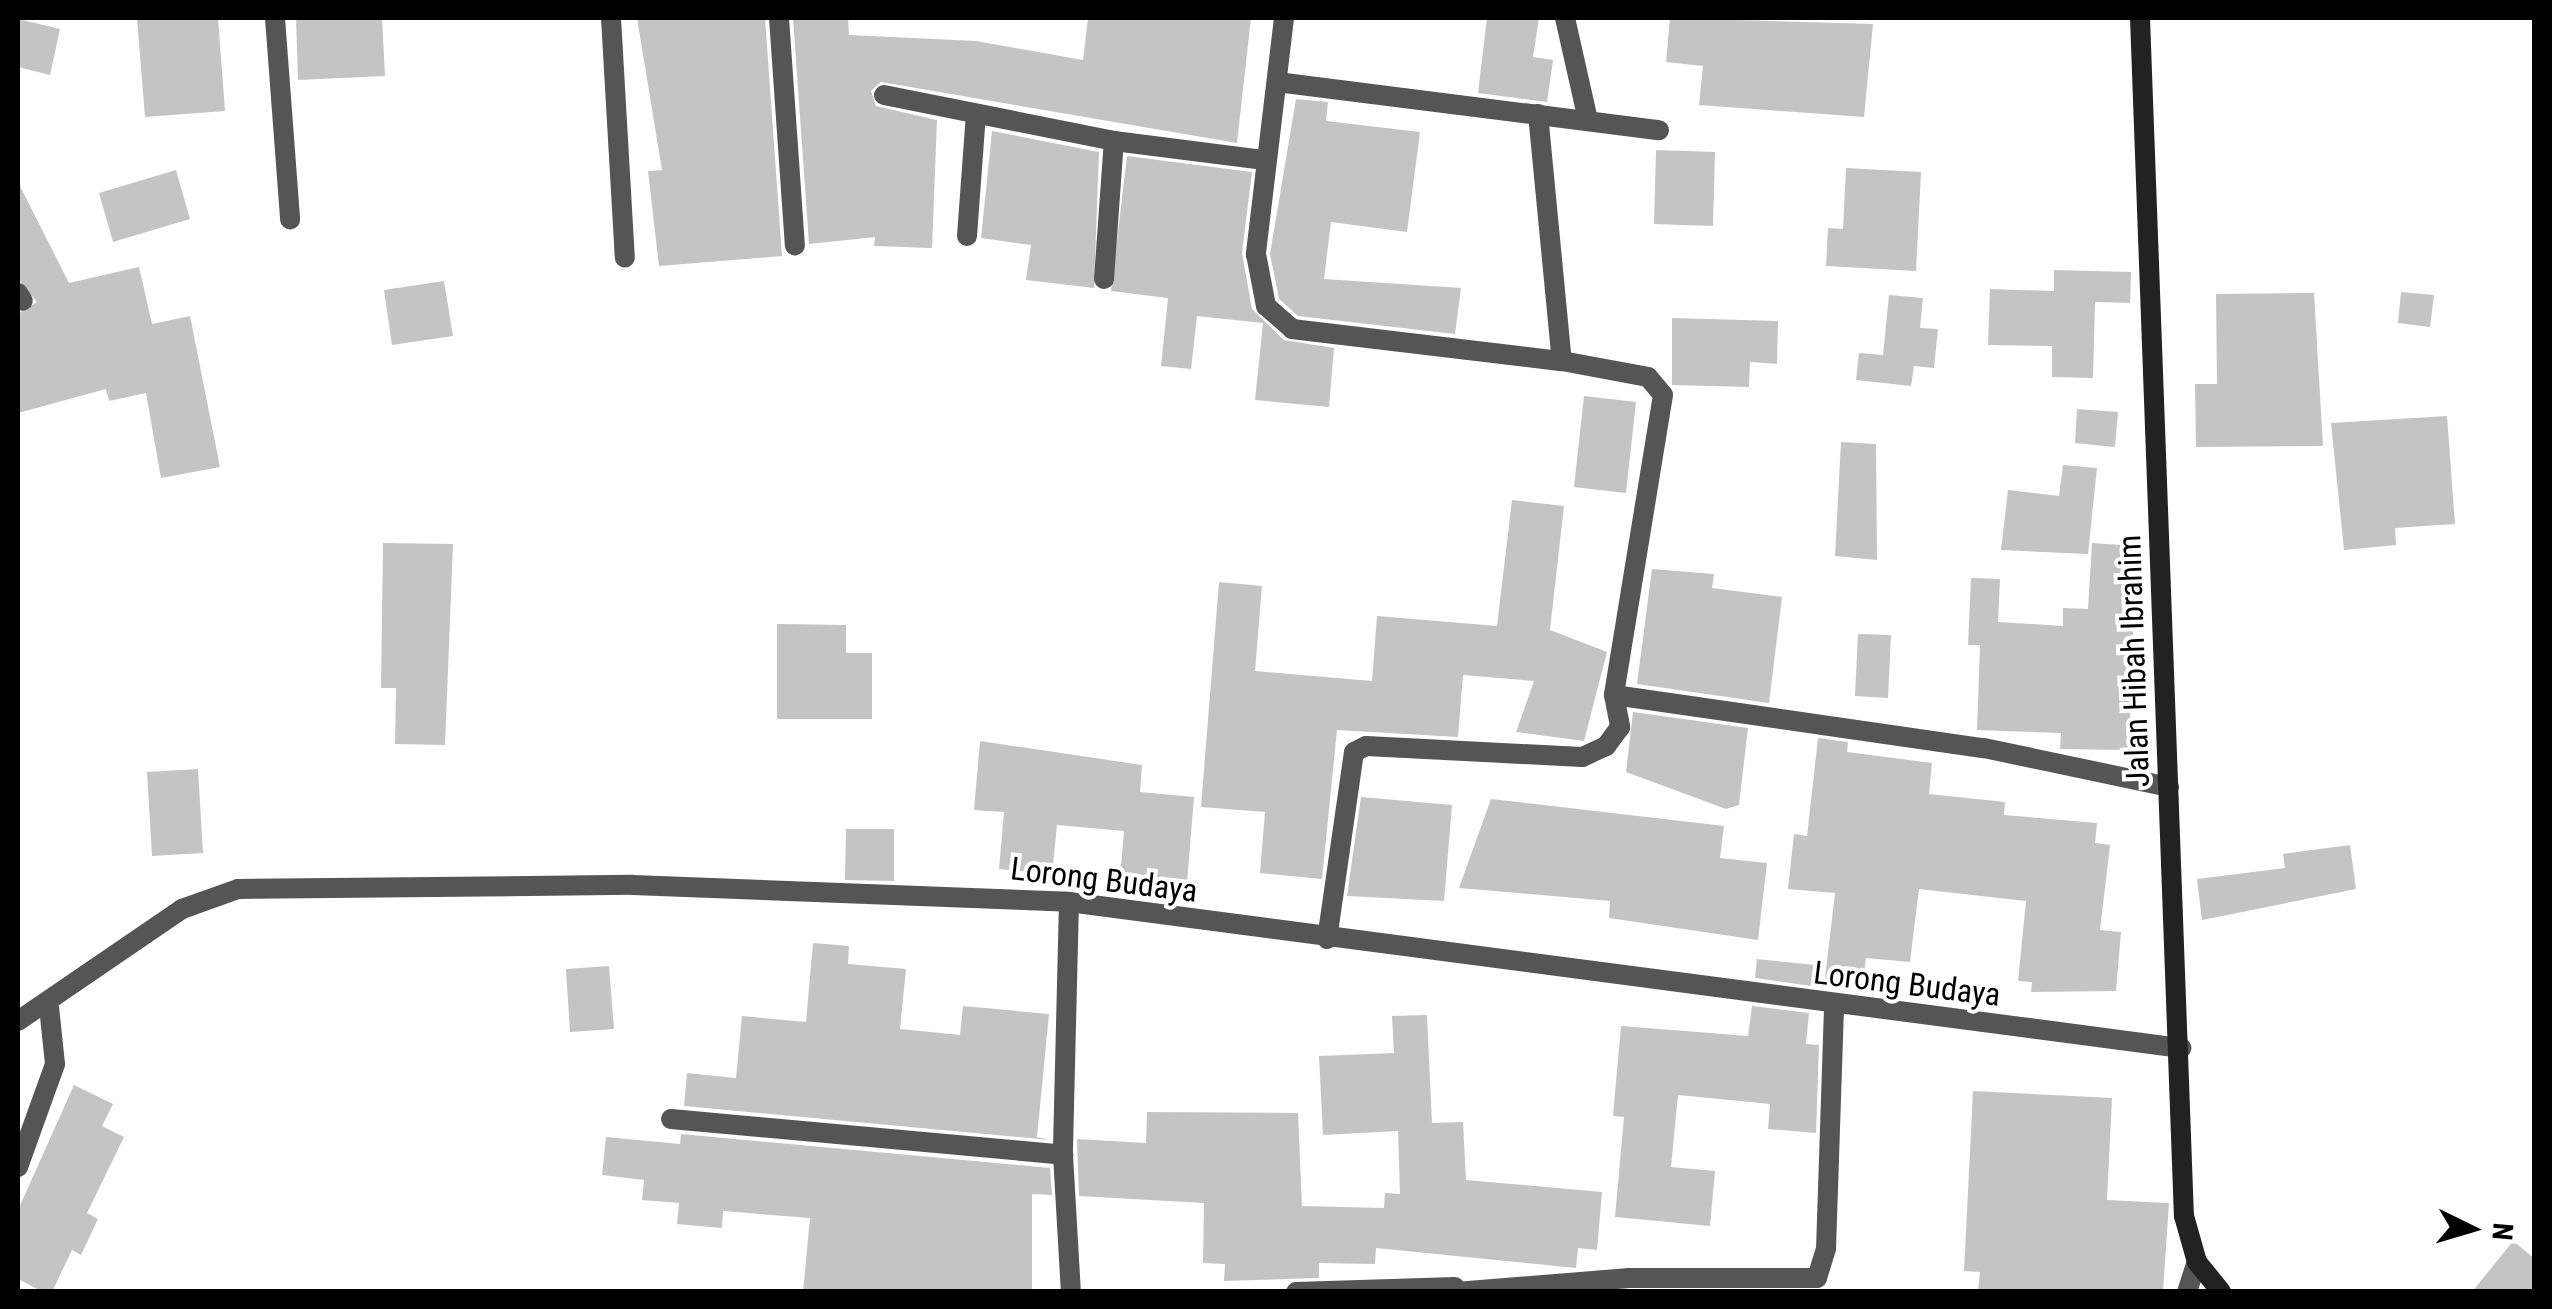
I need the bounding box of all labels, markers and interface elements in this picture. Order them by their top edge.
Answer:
street label: Jalan Hibah Ibrahim [2110,534,2158,788]
street label: Lorong Budaya [1008,850,1200,910]
street label: Lorong Budaya [1811,954,2003,1014]
north arrow [2422,1179,2522,1279]
text: N [2485,1222,2520,1242]

